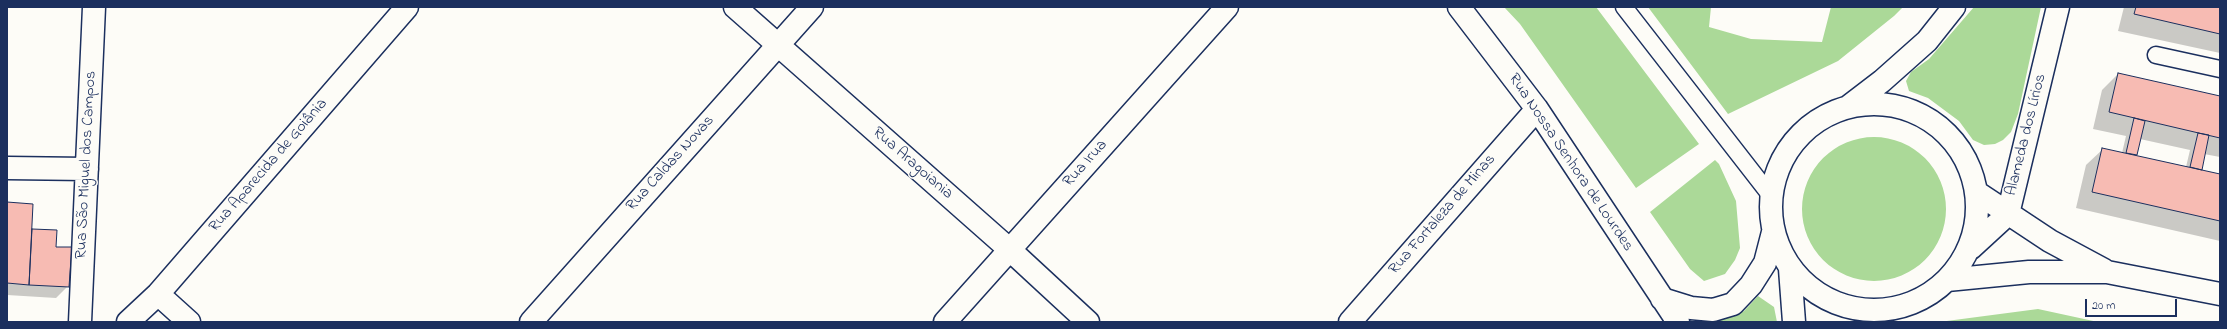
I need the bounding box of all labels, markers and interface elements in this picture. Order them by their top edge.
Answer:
street label: Rua São Miguel dos Campos [72,70,102,260]
street label: Rua Nossa Senhora de Lourdes [1503,70,1637,256]
street label: Alameda dos Lírios [2003,72,2051,198]
street label: Rua Aparecida de Goiânia [206,95,332,237]
street label: Rua Caldas Novas [623,112,719,216]
street label: Rua Aragoiania [868,124,956,204]
street label: Rua Irua [1060,136,1112,192]
street label: Rua Fortaleza de Minas [1385,151,1501,279]
scale bar [2087,291,2179,317]
text: 20 m [2092,297,2115,315]

